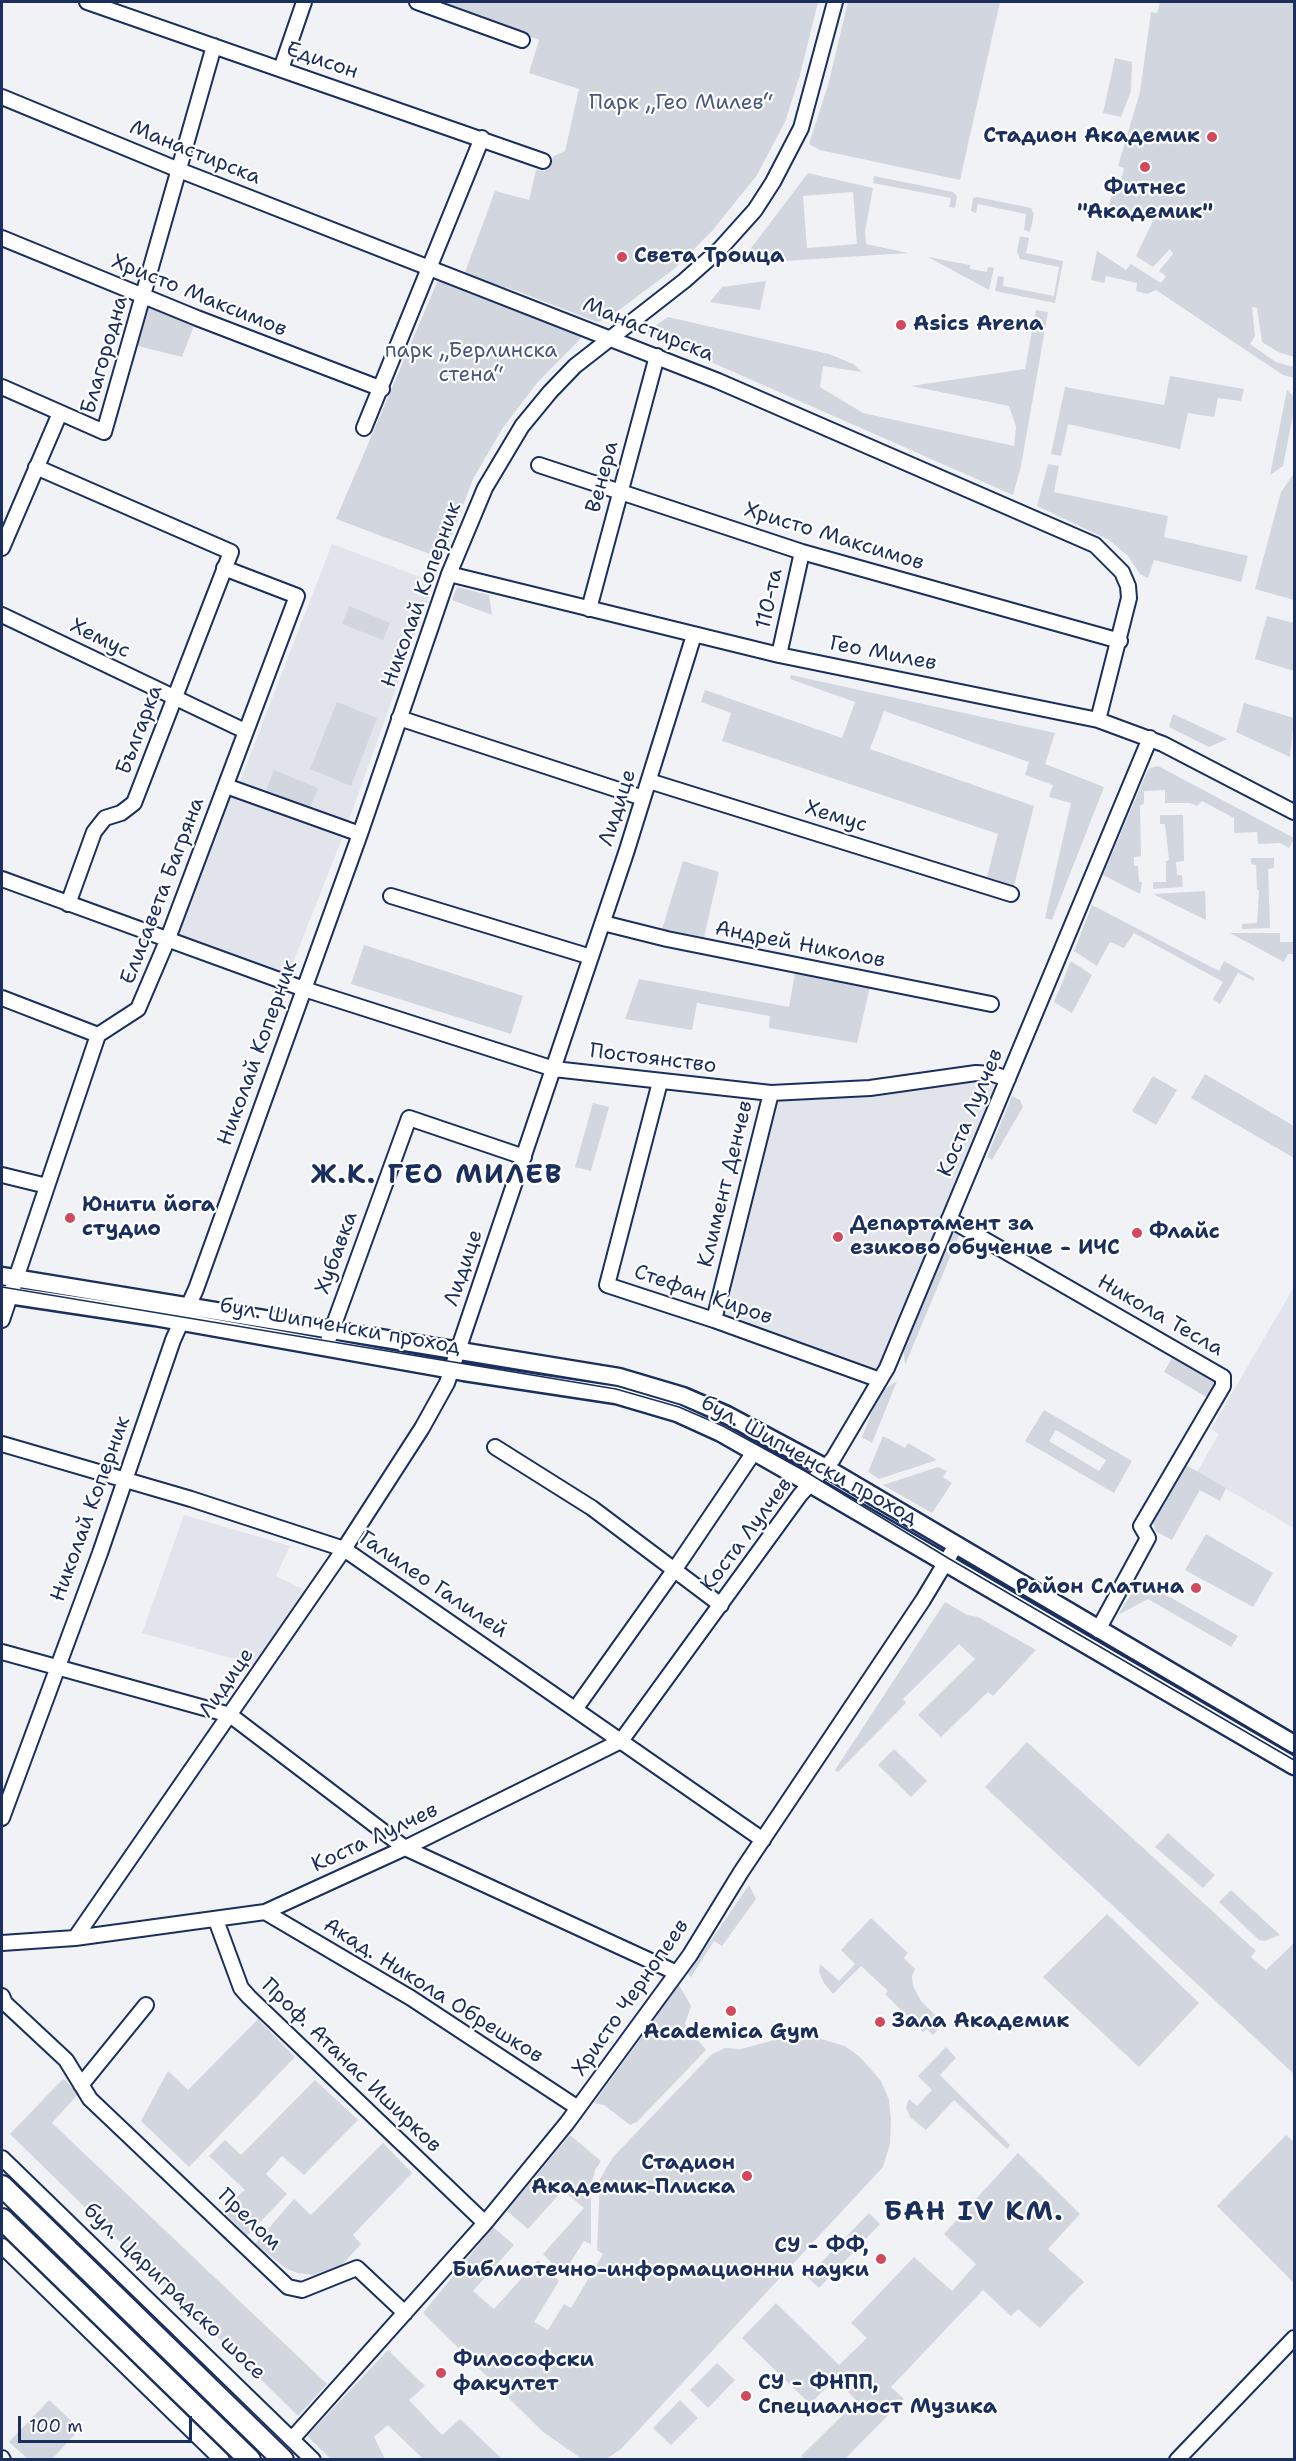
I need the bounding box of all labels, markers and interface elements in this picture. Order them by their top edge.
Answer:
street label: Едисон [283,37,361,85]
park label: Парк „Гео Милев“ [589,91,773,117]
street label: Манастирска [126,115,264,191]
place label: Стадион Академик [983,124,1200,150]
marker: Стадион Академик [1205,130,1219,144]
marker: Фитнес "Академик" [1138,160,1152,174]
place label: Фитнес "Академик" [1077,176,1213,226]
place label: Света Троица [634,244,784,270]
street label: Христо Максимов [108,249,290,343]
marker: Света Троица [615,250,629,264]
street label: Манастирска [579,292,717,368]
street label: Благородна [76,293,134,417]
place label: Asics Arena [913,312,1043,338]
marker: Asics Arena [894,318,908,332]
park label: парк „Берлинска стена“ [385,339,557,389]
street label: Венера [581,438,625,516]
street label: Христо Максимов [741,498,927,576]
street label: Николай Коперник [377,499,467,691]
street label: 110-та [751,566,789,632]
street label: Хемус [66,614,134,664]
street label: Гео Милев [827,631,939,677]
street label: Българка [111,682,169,778]
street label: Лидице [594,766,642,850]
street label: Елисавета Багряна [116,794,210,988]
street label: Хемус [802,796,870,838]
street label: Андрей Николов [713,916,887,974]
street label: Николай Коперник [213,957,303,1149]
street label: Постоянство [588,1039,718,1079]
street label: Коста Лулчев [933,1045,1009,1181]
street label: Климент Денчев [693,1098,759,1270]
district label: Ж.К. ГЕО МИЛЕВ [311,1160,563,1192]
place label: Юнити йога студио [82,1193,215,1243]
street label: Хубавка [310,1208,364,1298]
marker: Юнити йога студио [63,1211,77,1225]
place label: Департамент за езиково обучение - ИЧС [850,1212,1120,1262]
place label: Флайс [1149,1220,1220,1246]
street label: Лидице [439,1226,489,1310]
marker: Флайс [1130,1226,1144,1240]
marker: Департамент за езиково обучение - ИЧС [831,1230,845,1244]
street label: Стефан Киров [630,1260,776,1330]
street label: Никола Тесла [1093,1270,1227,1362]
street label: бул. Шипченски проход [217,1293,463,1361]
street label: бул. Шипченски проход [696,1391,922,1531]
street label: Николай Коперник [46,1413,136,1605]
street label: Коста Лулчев [696,1473,798,1597]
street label: Галилео Галилей [354,1526,512,1644]
place label: Район Слатина [1016,1575,1184,1601]
marker: Район Слатина [1189,1581,1203,1595]
street label: Лидице [194,1643,260,1723]
street label: Коста Лулчев [308,1798,442,1878]
street label: Акад. Никола Обрешков [319,1913,547,2069]
street label: Христо Чернопеев [567,1915,695,2081]
street label: Проф. Атанас Иширков [256,1974,446,2158]
marker: Academica Gym [724,2004,738,2018]
place label: Зала Академик [892,2009,1069,2035]
marker: Зала Академик [873,2015,887,2029]
place label: Academica Gym [643,2020,819,2046]
place label: Стадион Академик-Плиска [531,2151,735,2201]
marker: Стадион Академик-Плиска [740,2169,754,2183]
street label: Прелом [212,2184,286,2256]
district label: БАН IV КМ. [884,2197,1064,2229]
street label: бул. Цариградско шосе [78,2198,270,2386]
place label: СУ - ФФ, Библиотечно-информационни науки [452,2234,869,2284]
marker: СУ - ФФ, Библиотечно-информационни науки [874,2252,888,2266]
place label: Философски факултет [453,2348,594,2398]
marker: Философски факултет [434,2366,448,2380]
place label: СУ - ФНПП, Специалност Музика [758,2371,997,2421]
marker: СУ - ФНПП, Специалност Музика [739,2389,753,2403]
scale bar [21,2404,195,2442]
text: 100 m [29,2414,83,2438]

